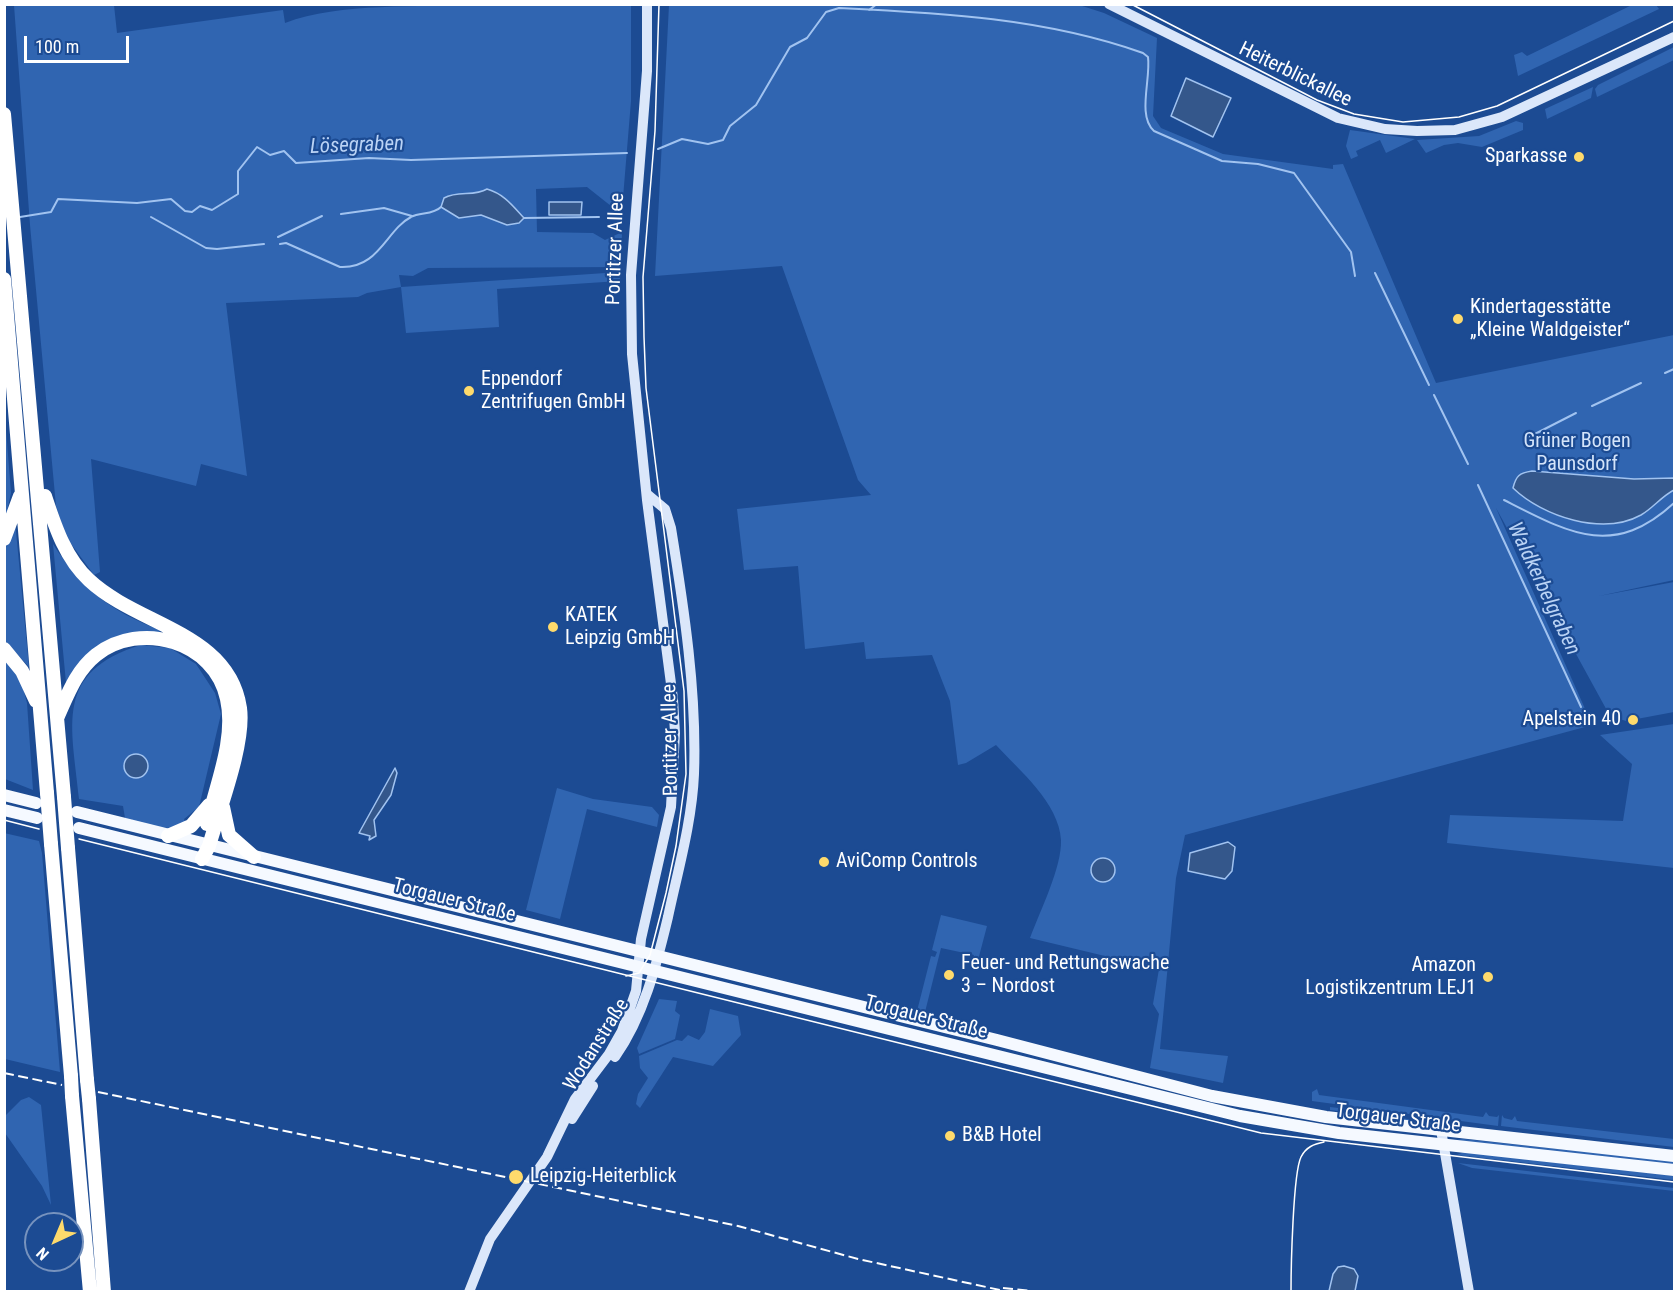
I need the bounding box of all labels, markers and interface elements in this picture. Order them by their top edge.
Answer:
scale bar [27,24,132,62]
text: 100 m [35,36,79,57]
street label: Heiterblickallee [1235,37,1355,113]
water label: Lösegraben [310,132,404,160]
place label: Sparkasse [1485,145,1567,169]
marker: Sparkasse [1572,150,1586,164]
street label: Portitzer Allee [602,193,630,305]
place label: Kindertagesstätte „Kleine Waldgeister“ [1470,296,1630,343]
marker: Kindertagesstätte „Kleine Waldgeister“ [1451,312,1465,326]
place label: Eppendorf Zentrifugen GmbH [481,368,626,415]
marker: Eppendorf Zentrifugen GmbH [462,384,476,398]
park label: Grüner Bogen Paunsdorf [1523,430,1631,477]
water label: Waldkerbelgraben [1501,519,1585,659]
place label: KATEK Leipzig GmbH [565,604,675,651]
marker: KATEK Leipzig GmbH [546,620,560,634]
street label: Portitzer Allee [658,684,684,796]
place label: Apelstein 40 [1523,708,1621,732]
marker: Apelstein 40 [1626,713,1640,727]
place label: AviComp Controls [836,850,978,874]
marker: AviComp Controls [817,855,831,869]
street label: Torgauer Straße [390,874,518,928]
place label: Feuer- und Rettungswache 3 – Nordost [961,952,1169,999]
place label: Amazon Logistikzentrum LEJ1 [1305,954,1476,1001]
marker: Feuer- und Rettungswache 3 – Nordost [942,968,956,982]
marker: Amazon Logistikzentrum LEJ1 [1481,970,1495,984]
street label: Torgauer Straße [862,991,990,1045]
street label: Wodanstraße [559,994,635,1096]
street label: Torgauer Straße [1334,1099,1462,1139]
place label: B&B Hotel [962,1124,1042,1148]
marker: B&B Hotel [943,1129,957,1143]
place label: Leipzig-Heiterblick [530,1165,676,1189]
marker: Leipzig-Heiterblick [507,1168,525,1186]
north arrow [24,1212,84,1272]
text: N [32,1244,53,1264]

